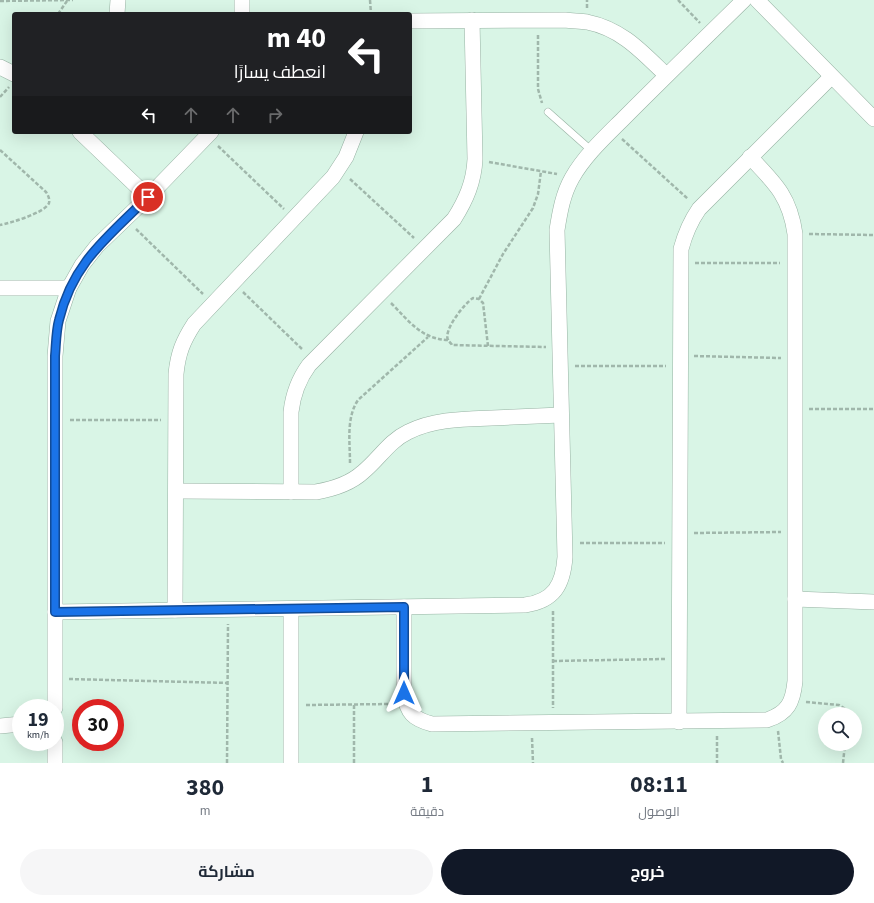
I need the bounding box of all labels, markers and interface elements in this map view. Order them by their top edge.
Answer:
text: 40 m [267,18,326,58]
icon: left [340,28,392,80]
text: انعطف يسارًا [234,60,326,85]
icon: left [138,104,160,126]
icon: ahead [180,104,202,126]
icon: ahead [222,104,244,126]
icon: right [264,104,286,126]
pin [131,180,165,214]
icon: arrive [137,186,159,208]
position arrow [383,672,425,714]
speed limit sign: 30 [72,699,124,751]
text: 19 [27,706,49,734]
map controls [818,707,862,751]
button: search [818,707,862,751]
text: km/h [27,728,49,742]
text: 1 [421,767,433,802]
text: 08:11 [630,767,688,802]
text: 380 [186,770,224,805]
text: m [200,802,210,820]
text: دقيقة [410,803,444,821]
text: الوصول [638,803,680,821]
button: مشاركة [20,849,433,895]
button: خروج [441,849,854,895]

